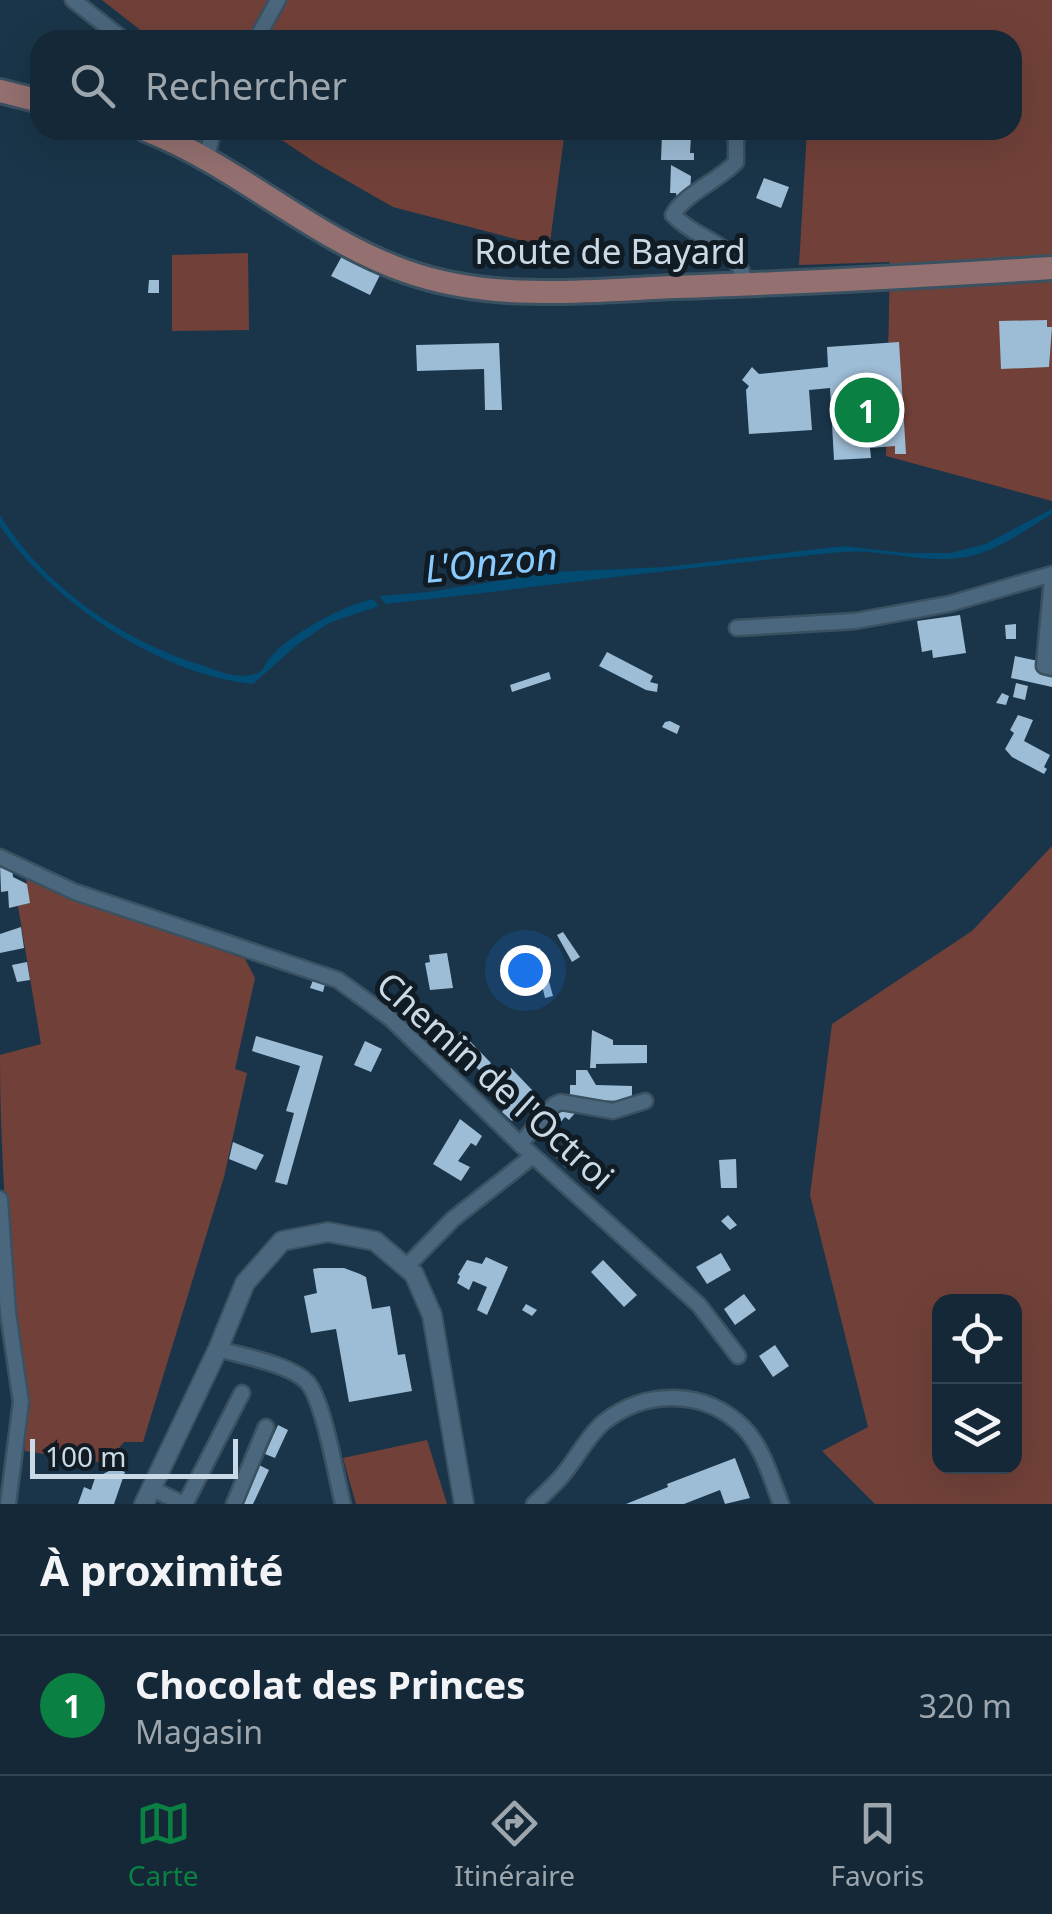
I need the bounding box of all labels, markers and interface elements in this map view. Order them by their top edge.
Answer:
search box [30,30,1022,140]
icon: search [65,58,120,113]
text: Rechercher [145,59,347,111]
street label: Route de Bayard [474,227,746,274]
pin: 1 [834,372,900,448]
water label: L'Onzon [422,528,560,594]
your location [500,945,551,996]
street label: Chemin de l'Octroi [367,961,625,1199]
map controls [932,1294,1022,1474]
button: locate [932,1294,1022,1384]
button: layers [932,1384,1022,1474]
scale bar [30,1434,238,1478]
text: 100 m [45,1437,127,1475]
text: À proximité [40,1541,284,1598]
text: Chocolat des Princes [135,1658,525,1710]
text: 1 [63,1684,82,1727]
text: 320 m [919,1684,1012,1727]
text: Magasin [135,1710,263,1753]
tab: Carte [128,1796,199,1894]
tab: Itinéraire [454,1796,575,1894]
tab: Favoris [831,1796,924,1894]

